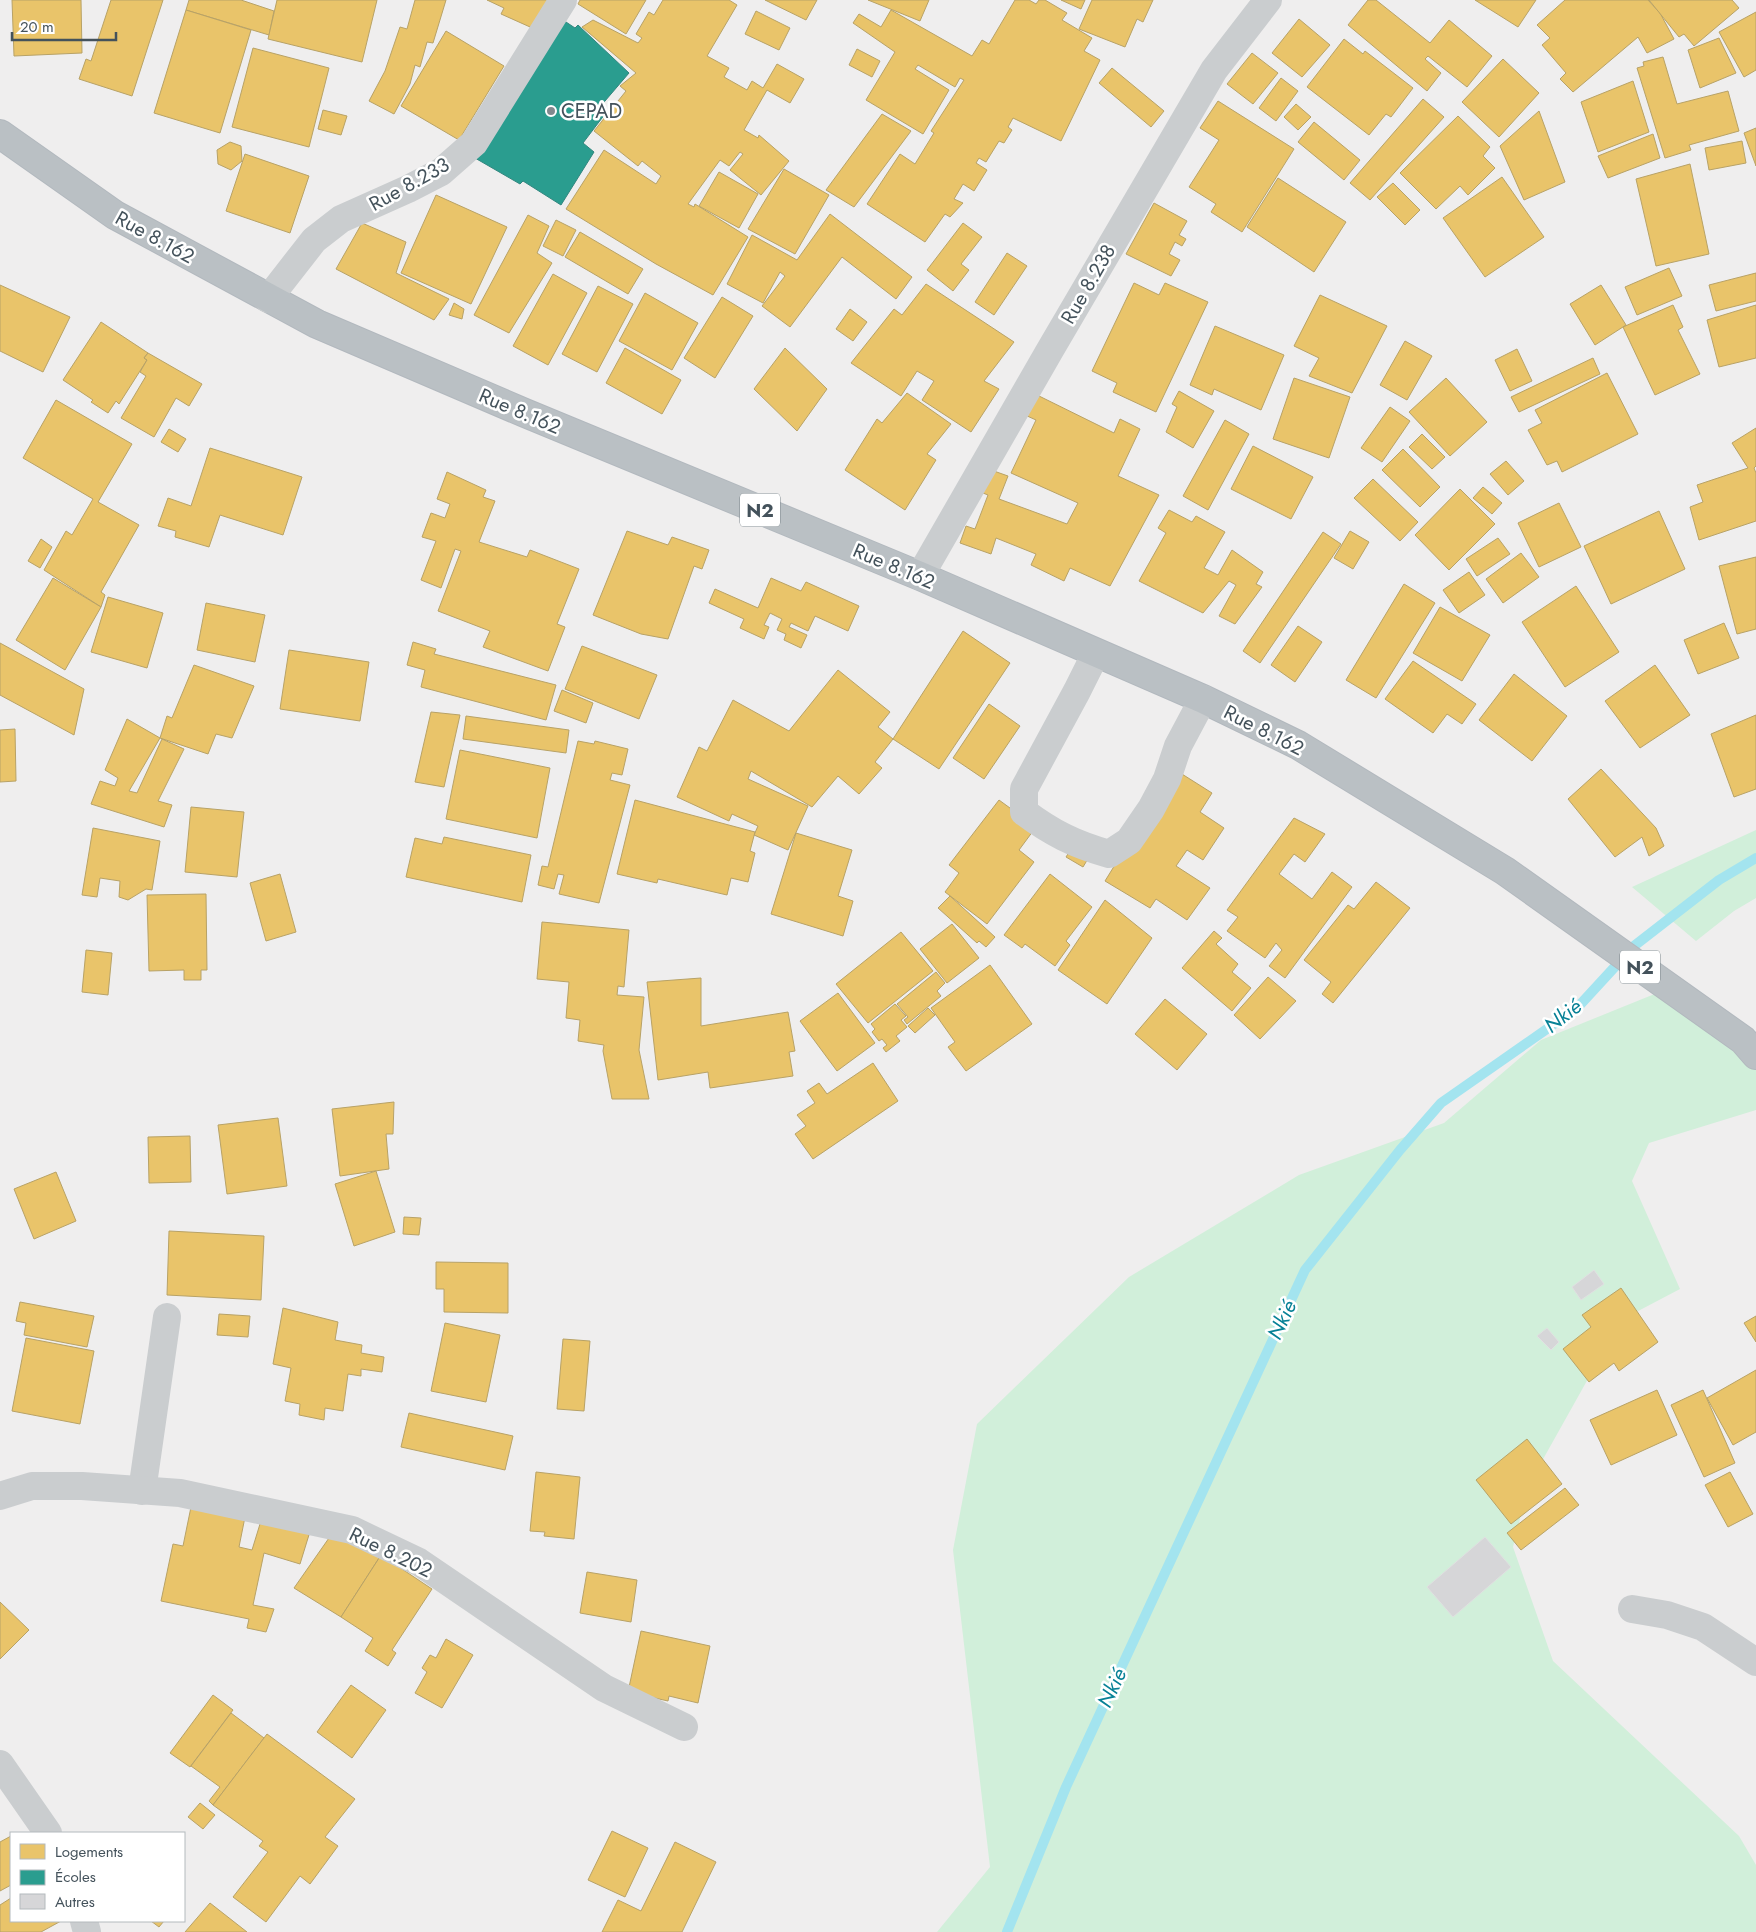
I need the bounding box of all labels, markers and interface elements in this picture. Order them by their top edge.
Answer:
scale bar [12,10,116,42]
text: 20 m [20,16,54,38]
place label: CEPAD [561,97,622,126]
marker: CEPAD [545,105,557,117]
street label: Rue 8.233 [364,150,455,218]
street label: Rue 8.162 [110,204,200,271]
street label: Rue 8.238 [1054,239,1123,330]
street label: Rue 8.162 [474,381,565,442]
road number: N2 [740,494,780,526]
street label: Rue 8.162 [848,536,939,597]
street label: Rue 8.162 [1219,698,1309,763]
road number: N2 [1620,950,1660,984]
water label: Nkié [1538,991,1589,1040]
water label: Nkié [1260,1295,1304,1345]
street label: Rue 8.202 [344,1520,437,1585]
water label: Nkié [1090,1663,1134,1713]
legend [10,1832,185,1922]
text: Logements [55,1841,123,1863]
text: Écoles [55,1866,96,1888]
text: Autres [55,1891,95,1913]

